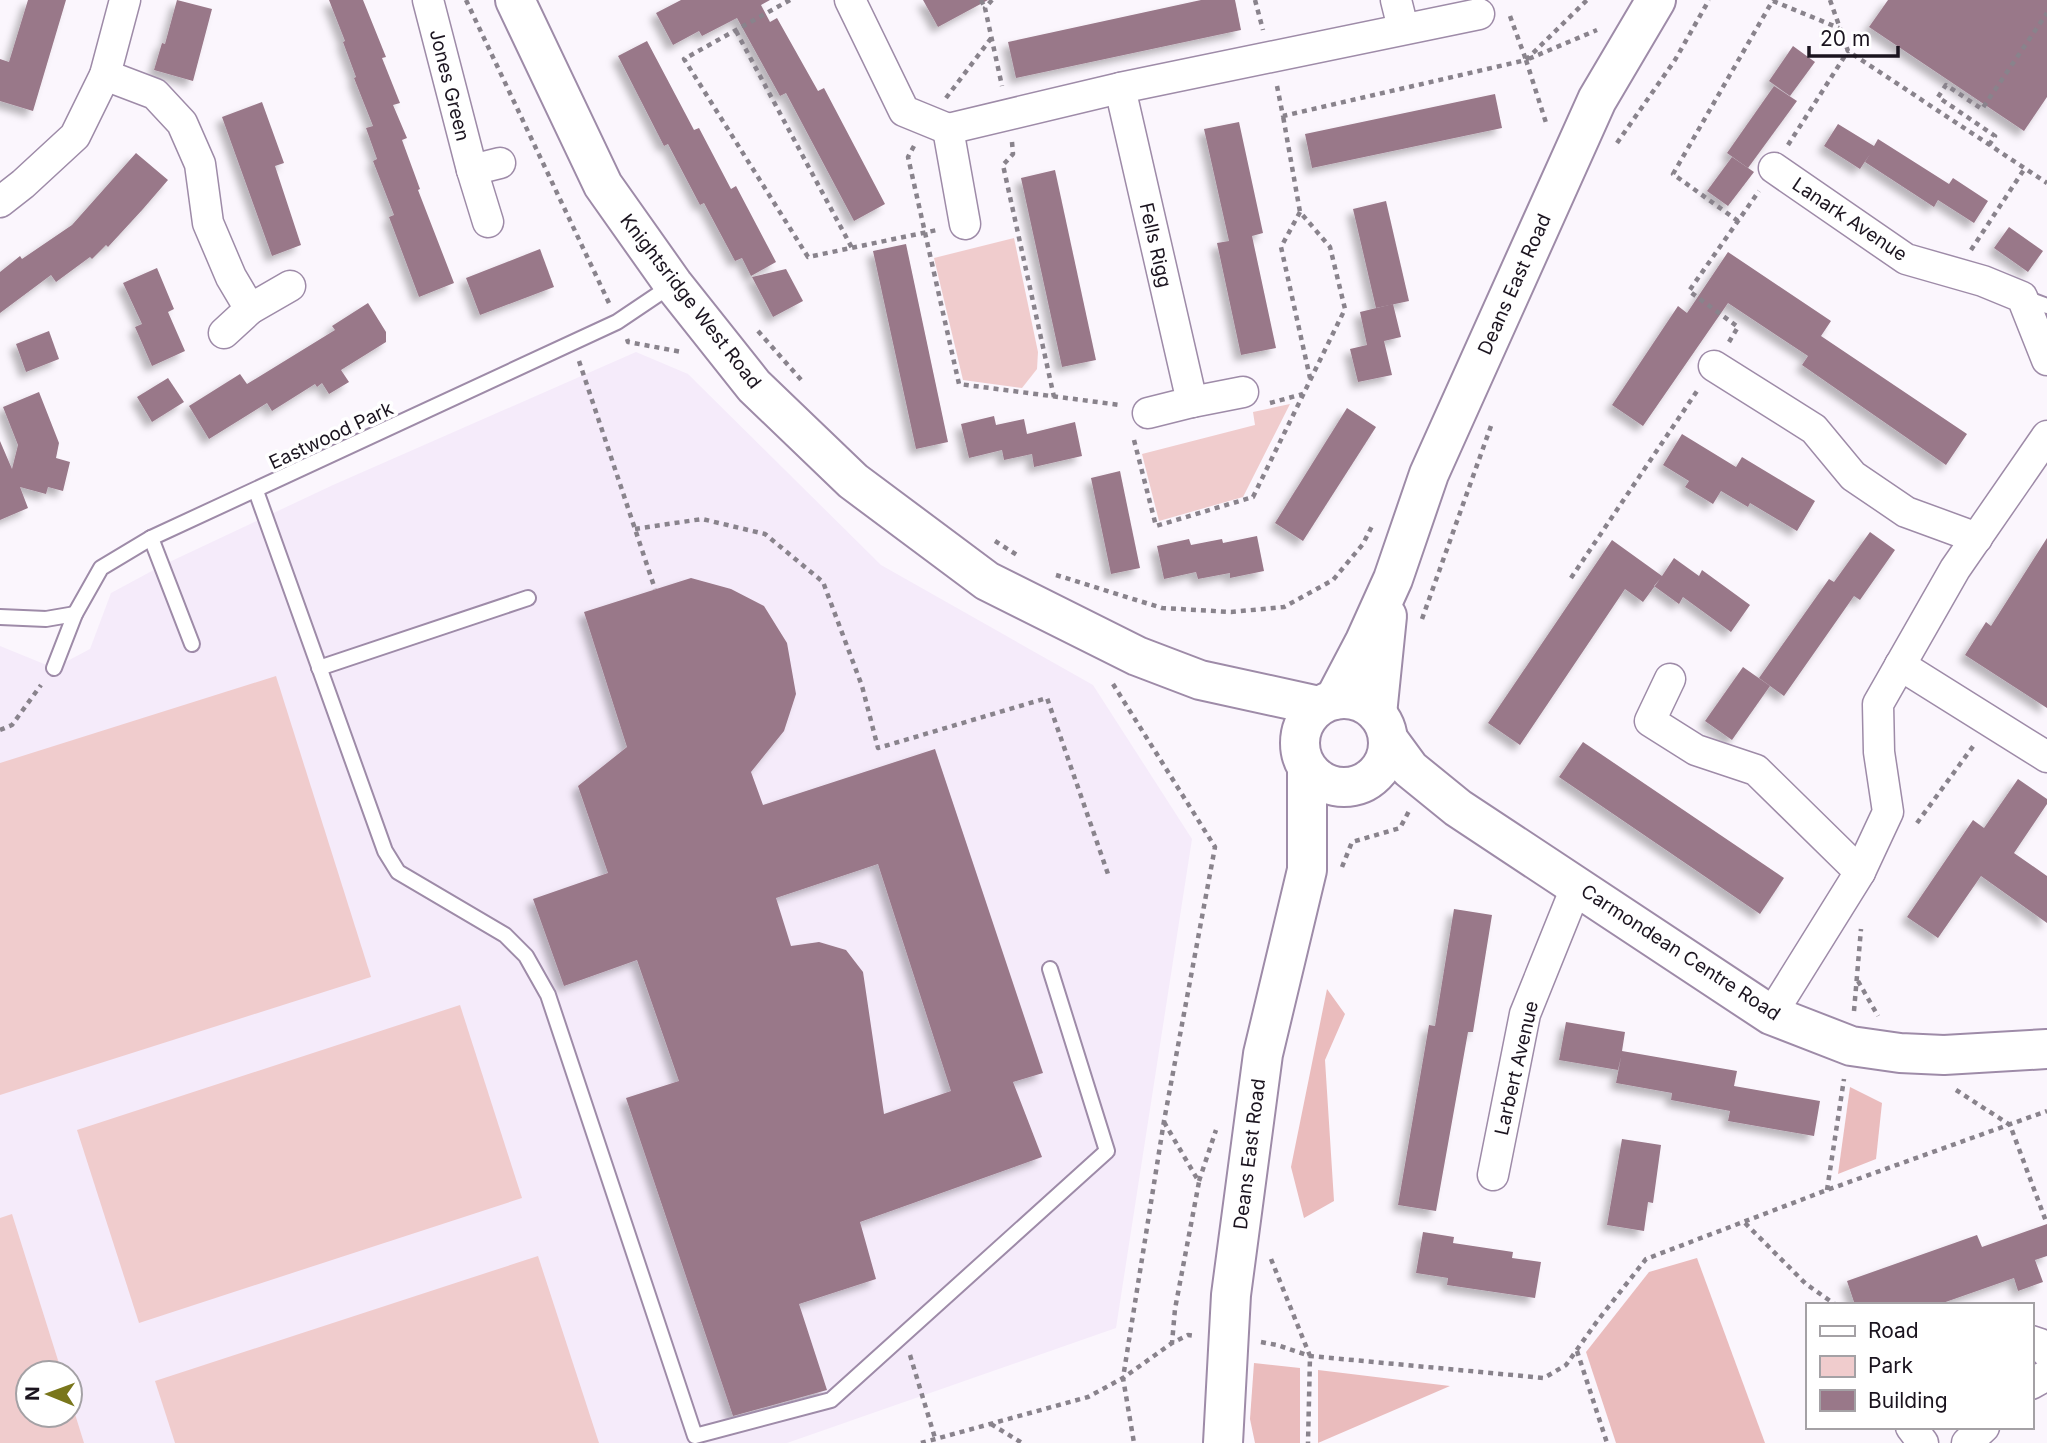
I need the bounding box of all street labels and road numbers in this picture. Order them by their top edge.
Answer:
street label: Jones Green [425,27,475,143]
street label: Lanark Avenue [1788,173,1911,266]
street label: Fells Rigg [1135,200,1176,290]
street label: Knightsridge West Road [615,209,766,393]
street label: Deans East Road [1473,210,1556,358]
street label: Eastwood Park [266,396,397,474]
street label: Carmondean Centre Road [1577,879,1785,1025]
street label: Larbert Avenue [1490,999,1543,1138]
street label: Deans East Road [1229,1077,1270,1231]

